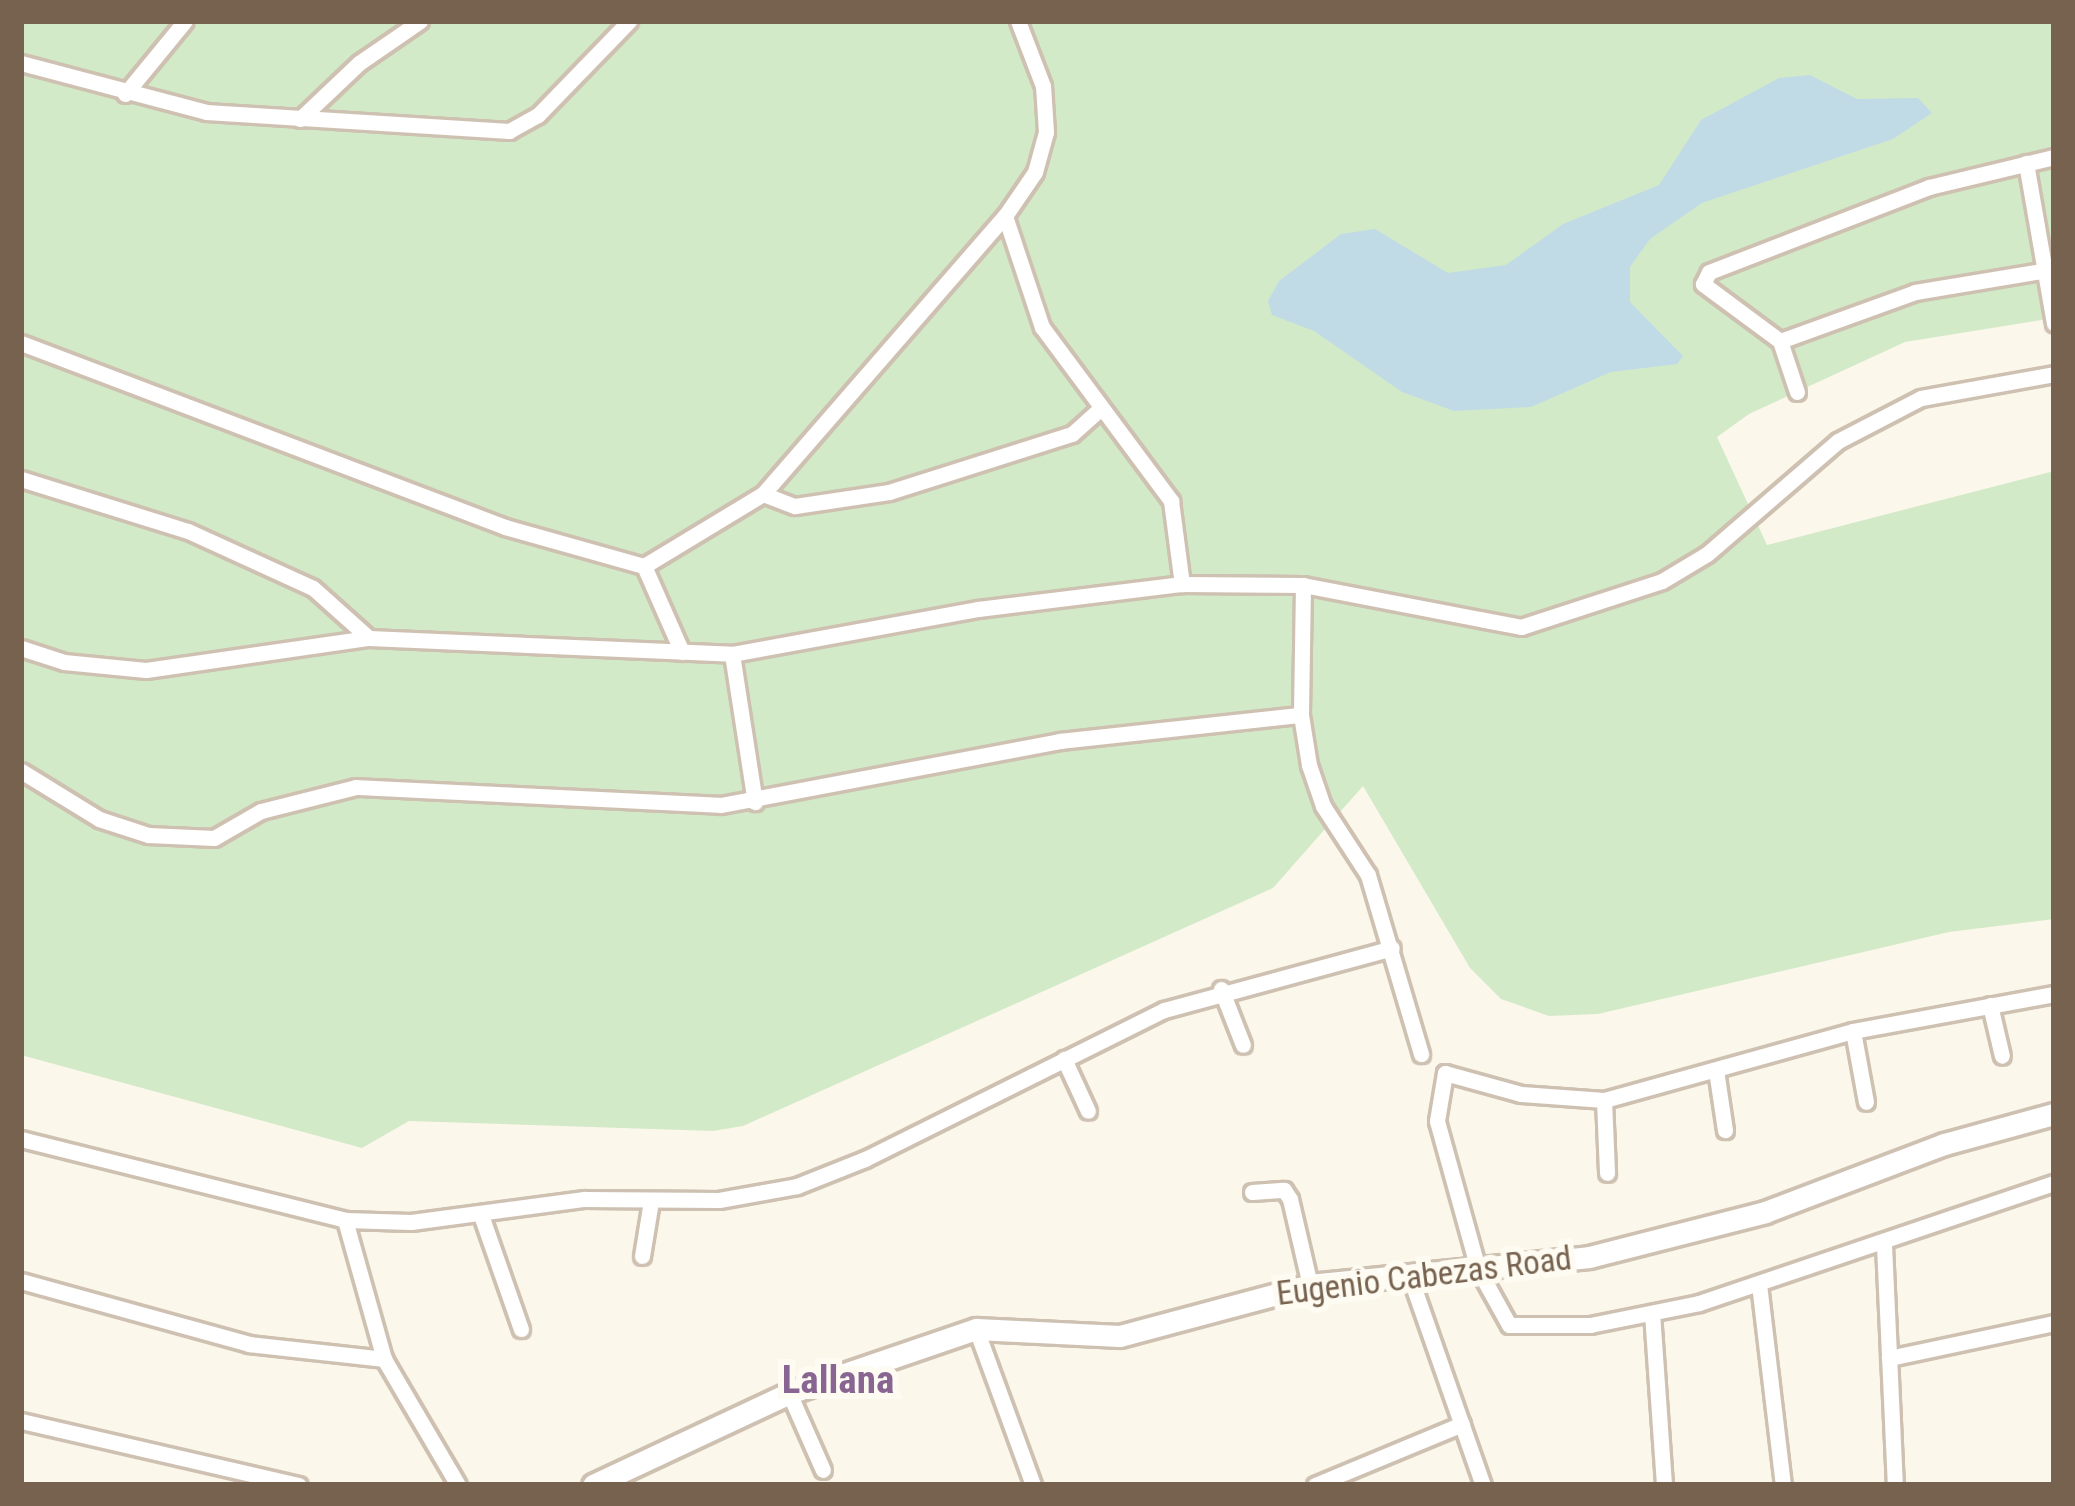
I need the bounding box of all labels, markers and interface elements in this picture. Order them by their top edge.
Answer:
street label: Eugenio Cabezas Road [1274,1238,1574,1314]
district label: Lallana [782,1357,894,1403]

